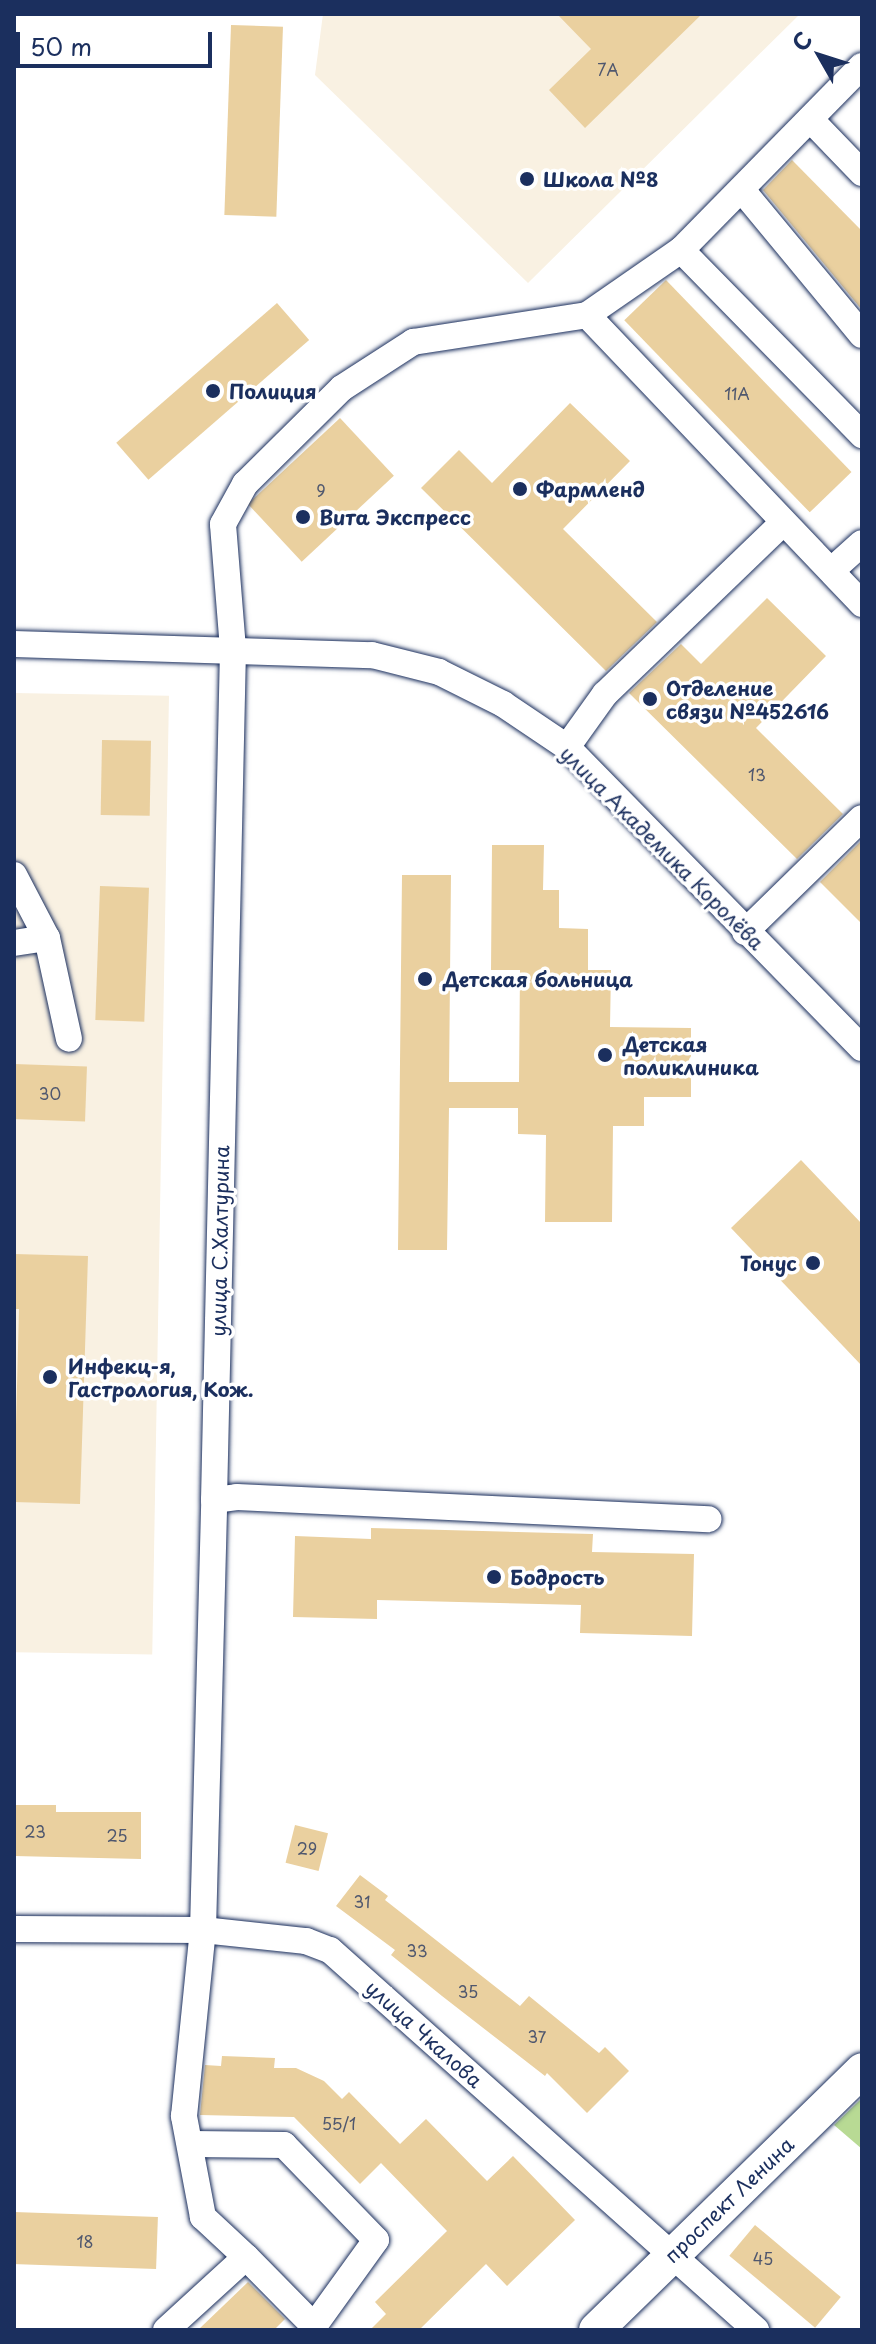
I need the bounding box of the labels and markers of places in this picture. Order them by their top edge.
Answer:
place label: Школа №8 [543,167,659,191]
marker: Школа №8 [518,170,536,188]
place label: Полиция [229,379,317,403]
marker: Полиция [204,382,222,400]
place label: Фармленд [536,477,645,501]
marker: Фармленд [511,480,529,498]
place label: Вита Экспресс [319,505,471,529]
marker: Вита Экспресс [294,508,312,526]
place label: Отделение связи №452616 [666,676,830,723]
marker: Отделение связи №452616 [641,690,659,708]
place label: Детская больница [443,967,633,991]
marker: Детская больница [414,968,436,990]
place label: Детская поликлиника [623,1032,759,1079]
marker: Детская поликлиника [594,1044,616,1066]
place label: Тонус [740,1251,797,1275]
marker: Тонус [804,1254,822,1272]
place label: Инфекц-я, Гастрология, Кож. [68,1354,254,1401]
marker: Инфекц-я, Гастрология, Кож. [39,1366,61,1388]
place label: Бодрость [510,1565,604,1589]
marker: Бодрость [485,1568,503,1586]

